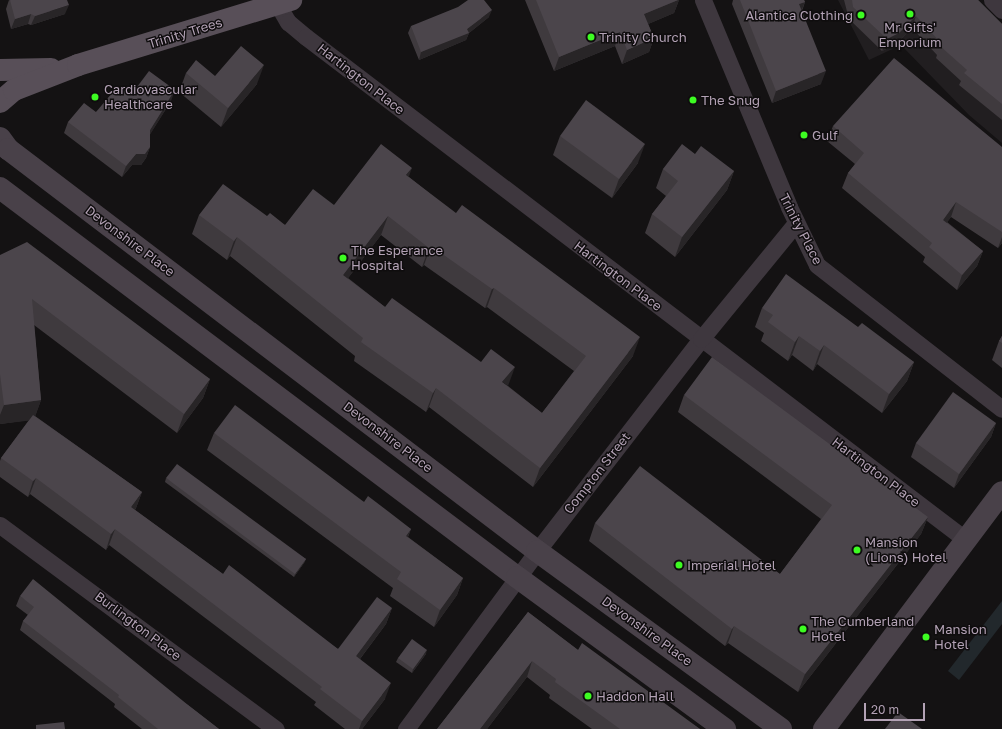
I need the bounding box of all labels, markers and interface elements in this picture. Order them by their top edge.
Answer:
place label: Alantica Clothing [745,7,853,23]
marker: Mr Gifts' Emporium [905,9,915,19]
marker: Alantica Clothing [856,10,866,20]
street label: Trinity Trees [146,14,224,52]
place label: Mr Gifts' Emporium [878,20,942,51]
place label: Trinity Church [599,29,687,45]
marker: Trinity Church [586,32,596,42]
street label: Hartington Place [314,40,408,118]
place label: Cardiovascular Healthcare [104,82,197,113]
marker: Cardiovascular Healthcare [89,91,101,103]
place label: The Snug [701,92,760,108]
marker: The Snug [688,95,698,105]
place label: Gulf [812,127,838,143]
marker: Gulf [799,130,809,140]
street label: Trinity Place [776,191,826,267]
street label: Devonshire Place [82,202,178,280]
street label: Hartington Place [571,238,665,314]
place label: The Esperance Hospital [351,243,443,274]
marker: The Esperance Hospital [338,253,348,263]
street label: Devonshire Place [340,398,436,476]
street label: Compton Street [560,429,634,517]
street label: Hartington Place [829,434,923,510]
place label: Mansion (Lions) Hotel [865,535,946,566]
marker: Mansion (Lions) Hotel [852,545,862,555]
place label: Imperial Hotel [687,557,776,573]
marker: Imperial Hotel [674,560,684,570]
street label: Burlington Place [92,588,184,664]
street label: Devonshire Place [599,593,695,669]
place label: The Cumberland Hotel [811,614,914,645]
place label: Mansion Hotel [934,622,987,653]
marker: The Cumberland Hotel [798,624,808,634]
marker: Mansion Hotel [921,632,931,642]
place label: Haddon Hall [596,688,674,704]
marker: Haddon Hall [583,691,593,701]
scale bar [866,695,927,721]
text: 20 m [871,702,899,717]

